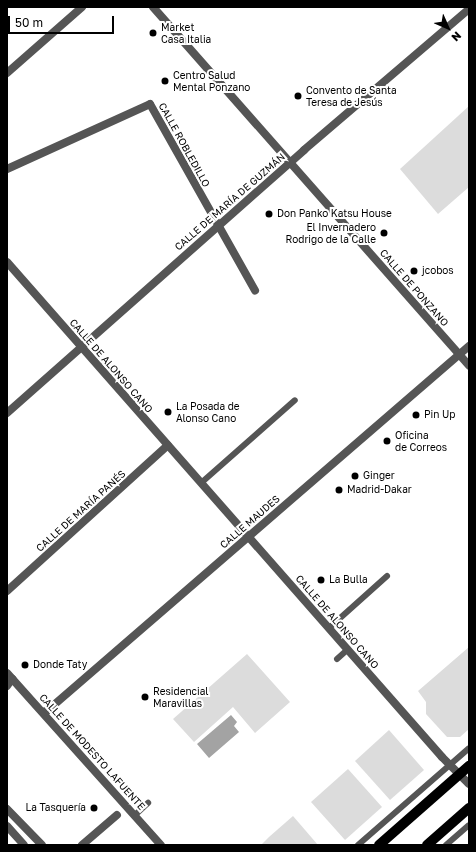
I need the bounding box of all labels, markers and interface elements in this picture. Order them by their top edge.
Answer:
scale bar [10,8,116,34]
north arrow [428,8,468,48]
text: 50 m [15,15,43,30]
place label: Market Casa Italia [161,21,211,44]
marker: Market Casa Italia [148,28,158,38]
text: N [449,29,464,44]
place label: Centro Salud Mental Ponzano [173,69,250,92]
marker: Centro Salud Mental Ponzano [160,76,170,86]
place label: Convento de Santa Teresa de Jesús [306,84,397,108]
marker: Convento de Santa Teresa de Jesús [293,91,303,101]
street label: CALLE ROBLEDILLO [156,101,212,189]
street label: CALLE DE MARÍA DE GUZMÁN [172,151,288,253]
place label: Don Panko Katsu House [277,208,392,220]
marker: Don Panko Katsu House [264,209,274,219]
place label: El Invernadero Rodrigo de la Calle [286,221,376,244]
marker: El Invernadero Rodrigo de la Calle [379,228,389,238]
street label: CALLE DE PONZANO [377,247,451,329]
place label: jcobos [422,265,454,277]
marker: jcobos [409,266,419,276]
street label: CALLE DE ALONSO CANO [67,317,155,415]
place label: La Posada de Alonso Cano [176,400,240,424]
marker: La Posada de Alonso Cano [163,407,173,417]
place label: Pin Up [424,409,455,421]
marker: Pin Up [411,410,421,420]
place label: Oficina de Correos [395,429,447,452]
marker: Oficina de Correos [382,436,392,446]
street label: CALLE DE MARÍA PANÉS [34,468,128,554]
place label: Ginger [363,470,395,482]
marker: Ginger [350,471,360,481]
place label: Madrid-Dakar [347,484,412,496]
marker: Madrid-Dakar [334,485,344,495]
street label: CALLE MAUDES [218,493,282,551]
street label: CALLE DE ALONSO CANO [293,573,381,671]
place label: La Bulla [329,574,368,586]
marker: La Bulla [316,575,326,585]
place label: Donde Taty [33,659,87,671]
marker: Donde Taty [20,660,30,670]
place label: Residencial Maravillas [153,685,209,708]
street label: CALLE DE MODESTO LAFUENTE [37,691,147,813]
marker: Residencial Maravillas [140,692,150,702]
place label: La Tasquería [26,802,86,814]
marker: La Tasquería [89,803,99,813]

